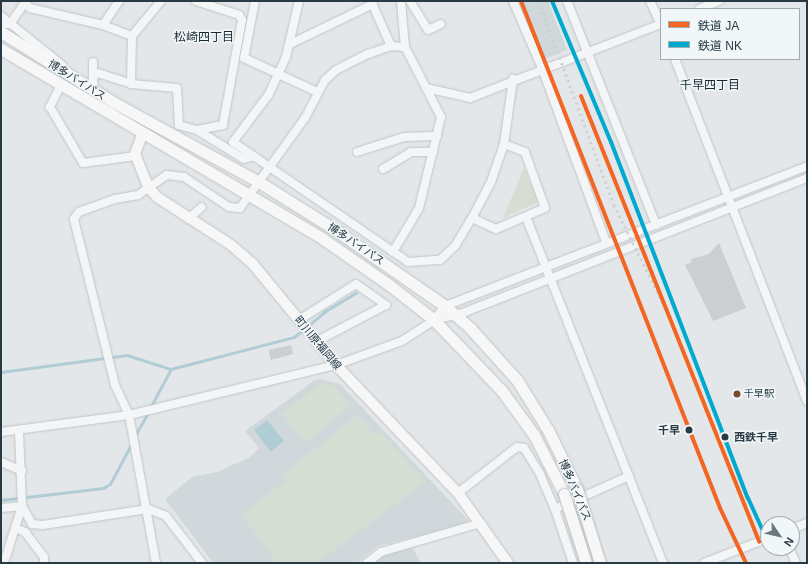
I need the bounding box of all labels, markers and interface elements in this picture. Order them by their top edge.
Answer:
legend [660,8,800,60]
text: 鉄道 JA [698,19,739,33]
district label: 松崎四丁目 [174,31,234,45]
text: 鉄道 NK [698,39,742,53]
street label: 博多バイパス [46,57,108,103]
district label: 千早四丁目 [680,79,740,93]
street label: 博多バイパス [325,220,387,268]
street label: 町川原福岡線 [292,313,344,373]
place label: 千早駅 [744,388,774,400]
marker: 千早駅 [732,389,742,399]
place label: 千早 [658,423,680,437]
marker: 千早 [683,424,695,436]
place label: 西鉄千早 [734,430,778,444]
marker: 西鉄千早 [719,431,731,443]
street label: 博多バイパス [556,457,594,523]
north arrow [760,516,800,556]
text: N [782,535,796,549]

